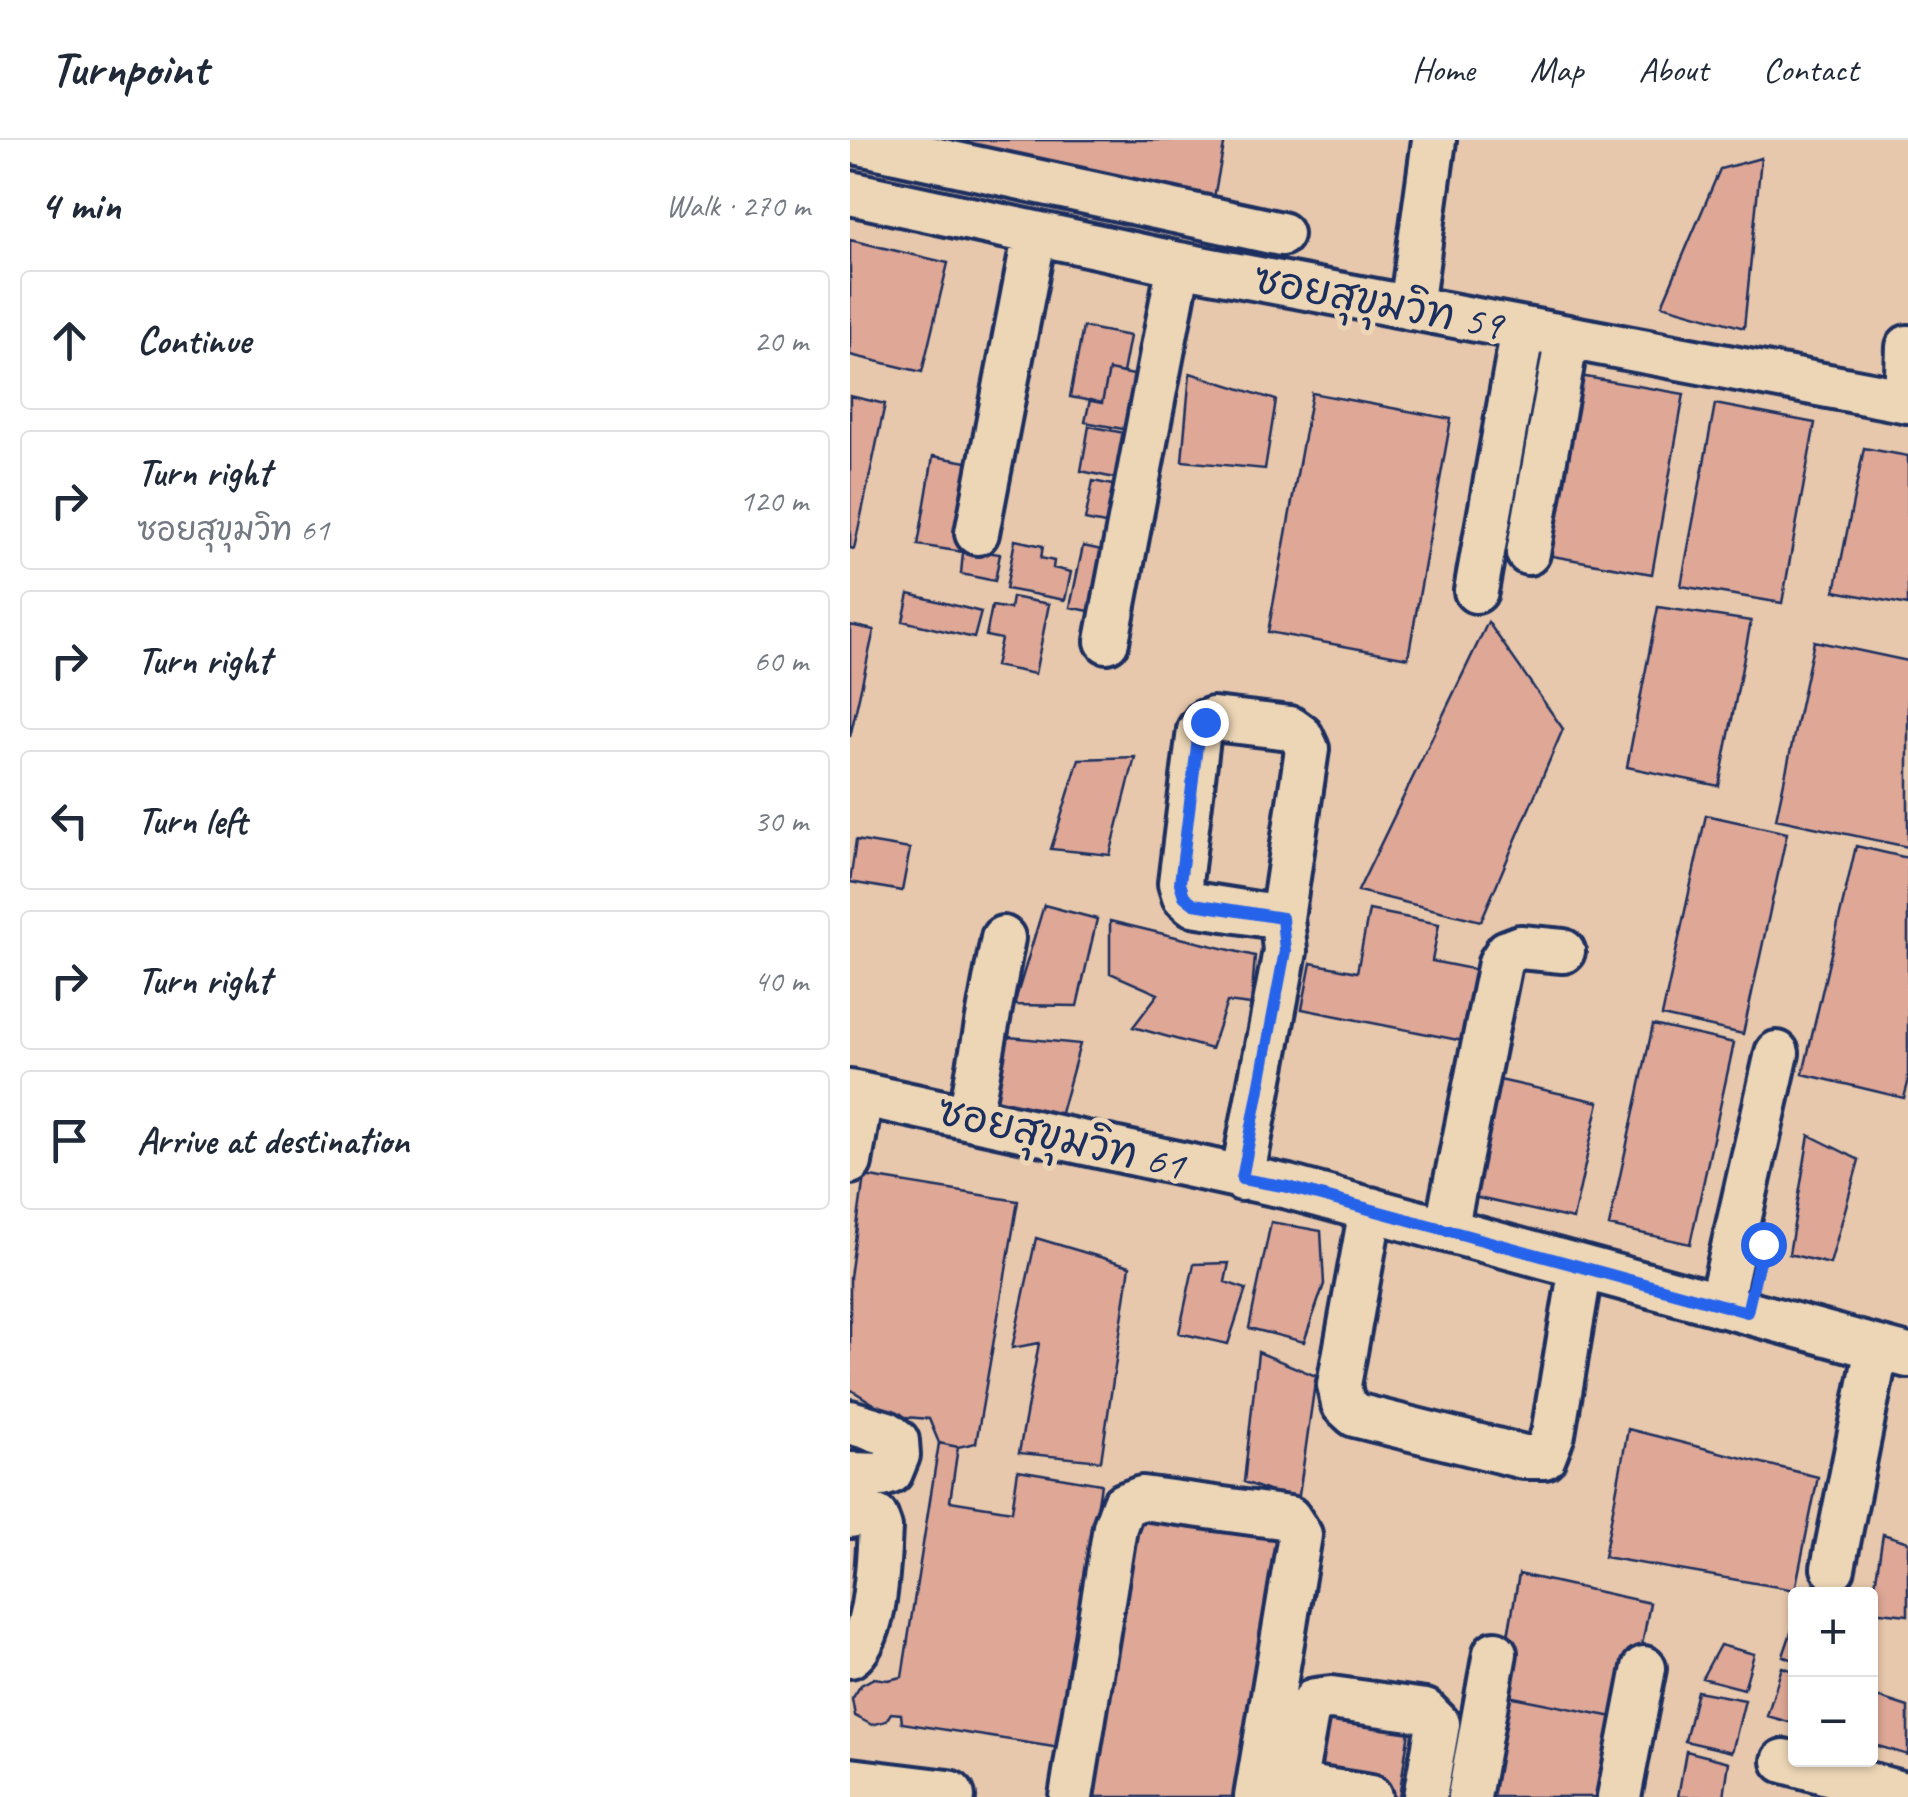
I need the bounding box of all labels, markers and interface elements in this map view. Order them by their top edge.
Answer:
text: Turnpoint [50,39,208,99]
text: Home [1412,47,1475,92]
text: Map [1530,47,1583,92]
text: About [1638,47,1708,92]
text: Contact [1763,47,1858,92]
text: 4 min [40,179,120,232]
text: Walk · 270 m [666,185,810,226]
street label: ซอยสุขุมวิท 59 [1248,252,1510,357]
icon: ahead [42,313,97,368]
text: Continue [137,317,251,364]
text: 20 m [754,320,808,361]
text: Turn right [137,449,271,496]
icon: right [42,473,97,528]
text: 120 m [739,480,808,521]
text: ซอยสุขุมวิท 61 [137,509,329,550]
icon: right [42,633,97,688]
text: Turn right [137,637,271,684]
text: 60 m [754,640,808,681]
route end [1183,700,1229,746]
icon: left [42,793,97,848]
text: Turn left [137,797,247,844]
text: 30 m [754,800,808,841]
icon: right [42,953,97,1008]
text: Turn right [137,957,271,1004]
text: 40 m [754,960,808,1001]
street label: ซอยสุขุมวิท 61 [931,1084,1192,1197]
icon: arrive [42,1113,97,1168]
text: Arrive at destination [137,1117,409,1164]
route start [1741,1222,1787,1268]
map controls [1788,1587,1878,1767]
button: + [1788,1587,1878,1677]
button: − [1788,1677,1878,1767]

